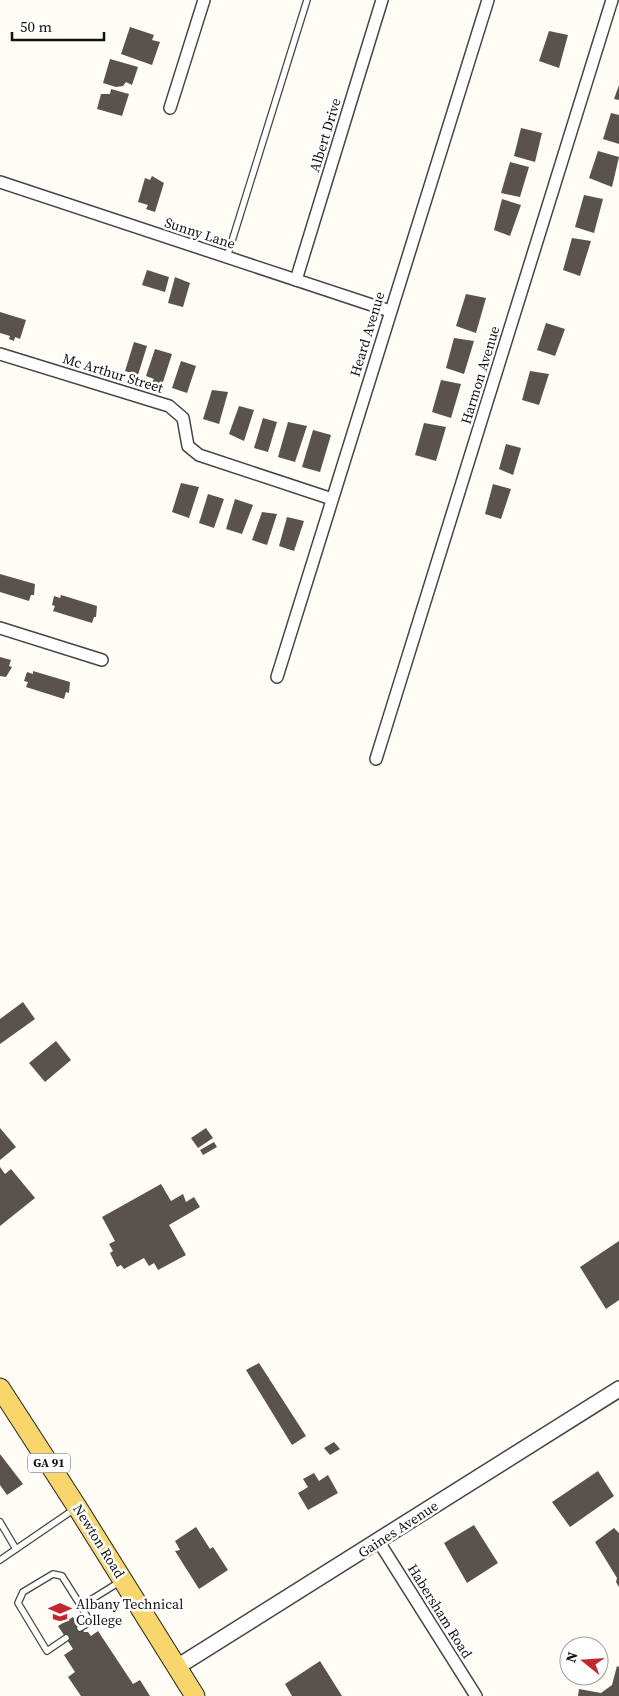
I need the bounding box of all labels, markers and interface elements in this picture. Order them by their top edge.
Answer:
scale bar [12,10,105,42]
text: 50 m [20,16,52,37]
street label: Albert Drive [304,96,346,174]
street label: Sunny Lane [162,212,238,254]
street label: Heard Avenue [345,289,389,379]
street label: Harmon Avenue [456,323,504,427]
street label: Mc Arthur Street [60,348,166,398]
road number: GA 91 [28,1454,70,1472]
street label: Gaines Avenue [354,1496,442,1562]
street label: Newton Road [68,1500,130,1582]
street label: Habersham Road [403,1560,477,1662]
place label: Albany Technical College [76,1594,183,1630]
school or university icon: Albany Technical College [47,1599,73,1625]
north arrow [559,1636,609,1686]
text: N [561,1649,583,1665]

